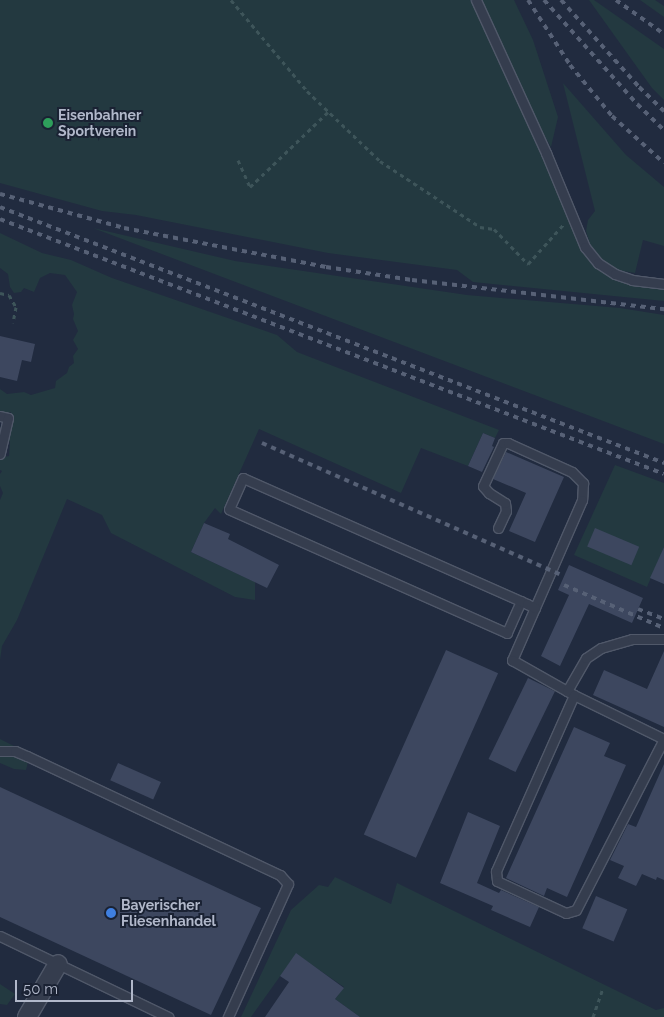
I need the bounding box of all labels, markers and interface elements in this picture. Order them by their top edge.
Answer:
place label: Eisenbahner Sportverein [58,107,141,140]
marker: Eisenbahner Sportverein [42,117,54,129]
place label: Bayerischer Fliesenhandel [121,897,216,930]
marker: Bayerischer Fliesenhandel [105,907,117,919]
scale bar [18,970,135,1002]
text: 50 m [23,980,58,998]

